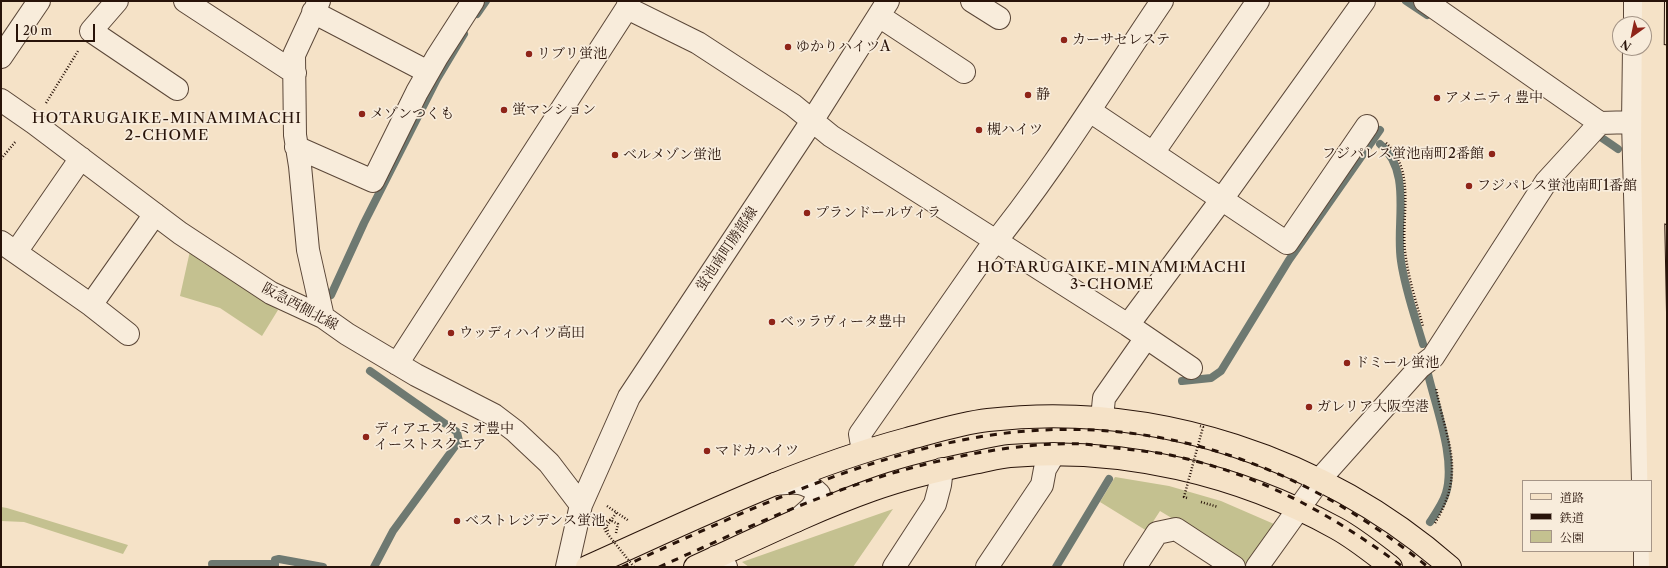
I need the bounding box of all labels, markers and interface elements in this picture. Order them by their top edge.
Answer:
scale bar [18,16,97,42]
north arrow [1612,16,1652,56]
text: 20 m [23,23,52,38]
place label: カーサセレステ [1072,32,1170,48]
marker: カーサセレステ [1059,35,1069,45]
text: N [1618,37,1634,54]
place label: ゆかりハイツA [796,39,890,55]
marker: ゆかりハイツA [783,42,793,52]
place label: リブリ蛍池 [537,46,607,62]
marker: リブリ蛍池 [524,49,534,59]
place label: 静 [1036,87,1050,103]
marker: 静 [1023,90,1033,100]
place label: アメニティ豊中 [1445,90,1543,106]
marker: アメニティ豊中 [1432,93,1442,103]
place label: 蛍マンション [512,102,596,118]
marker: 蛍マンション [499,105,509,115]
place label: メゾンつくも [370,106,454,122]
marker: メゾンつくも [357,109,367,119]
district label: HOTARUGAIKE-MINAMIMACHI 2-CHOME [32,110,302,145]
place label: 槻ハイツ [987,122,1043,138]
marker: 槻ハイツ [974,125,984,135]
place label: フジパレス蛍池南町2番館 [1322,146,1484,162]
place label: ベルメゾン蛍池 [623,147,721,163]
marker: フジパレス蛍池南町2番館 [1487,149,1497,159]
marker: ベルメゾン蛍池 [610,150,620,160]
place label: フジパレス蛍池南町1番館 [1477,178,1637,194]
marker: フジパレス蛍池南町1番館 [1464,181,1474,191]
street label: 蛍池南町勝部線 [693,204,761,294]
place label: プランドールヴィラ [815,205,941,221]
marker: プランドールヴィラ [802,208,812,218]
district label: HOTARUGAIKE-MINAMIMACHI 3-CHOME [977,259,1247,294]
street label: 阪急西側北線 [259,280,341,334]
place label: ベッラヴィータ豊中 [780,314,906,330]
marker: ベッラヴィータ豊中 [767,317,777,327]
place label: ウッディハイツ高田 [459,325,585,341]
marker: ウッディハイツ高田 [446,328,456,338]
place label: ドミール蛍池 [1355,355,1439,371]
marker: ドミール蛍池 [1342,358,1352,368]
place label: ガレリア大阪空港 [1317,399,1429,415]
marker: ガレリア大阪空港 [1304,402,1314,412]
place label: ディアエスタミオ豊中 イーストスクエア [374,421,514,454]
marker: ディアエスタミオ豊中 イーストスクエア [361,432,371,442]
place label: マドカハイツ [715,443,799,459]
marker: マドカハイツ [702,446,712,456]
legend [1522,480,1652,552]
text: 道路 [1560,490,1584,505]
text: 鉄道 [1560,510,1584,525]
place label: ベストレジデンス蛍池 [465,513,605,529]
marker: ベストレジデンス蛍池 [452,516,462,526]
text: 公園 [1560,530,1584,545]

